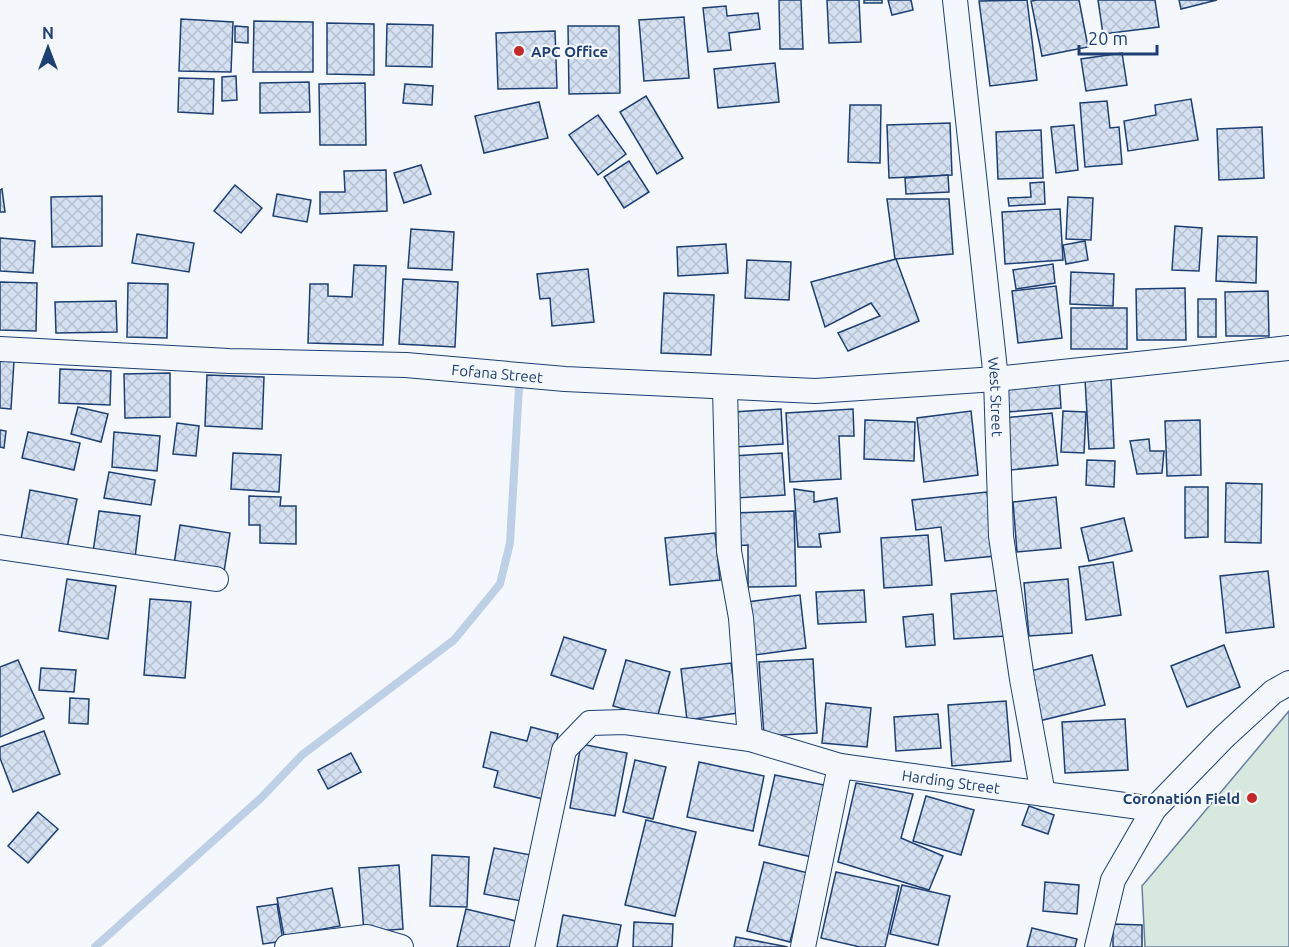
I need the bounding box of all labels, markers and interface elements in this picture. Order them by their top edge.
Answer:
north arrow [18,18,78,78]
scale bar [1079,18,1157,56]
text: N [42,24,54,42]
text: 20 m [1088,28,1128,48]
place label: APC Office [531,43,608,60]
marker: APC Office [512,44,526,58]
street label: West Street [985,356,1006,437]
street label: Fofana Street [451,361,544,386]
street label: Harding Street [901,766,1001,796]
place label: Coronation Field [1123,790,1240,807]
marker: Coronation Field [1245,791,1259,805]

